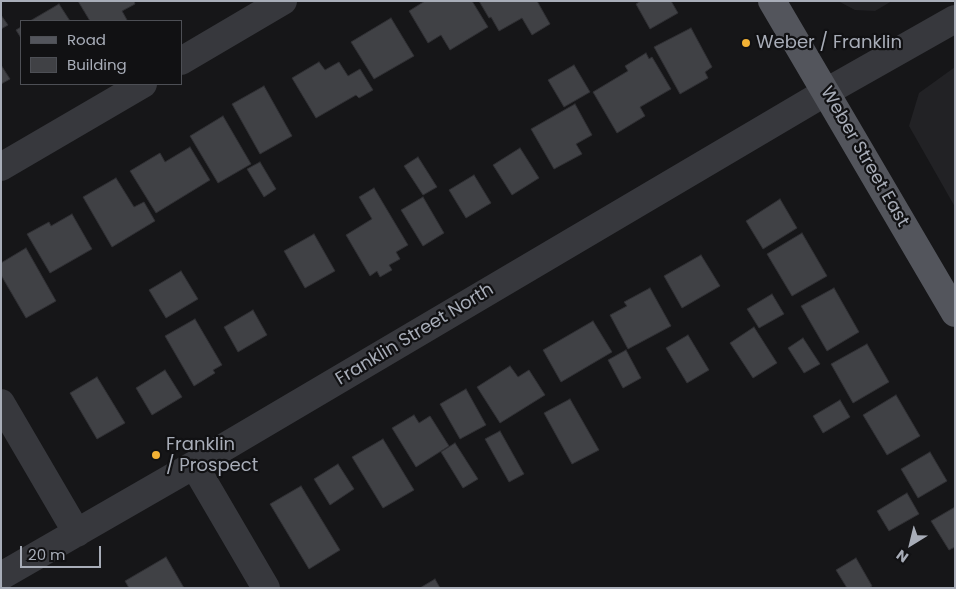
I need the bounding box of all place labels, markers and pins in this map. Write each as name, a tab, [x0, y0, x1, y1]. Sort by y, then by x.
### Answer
place label: Weber / Franklin	[756, 32, 902, 54]
marker: Weber / Franklin	[740, 37, 752, 49]
place label: Franklin / Prospect	[166, 434, 258, 476]
marker: Franklin / Prospect	[150, 449, 162, 461]

